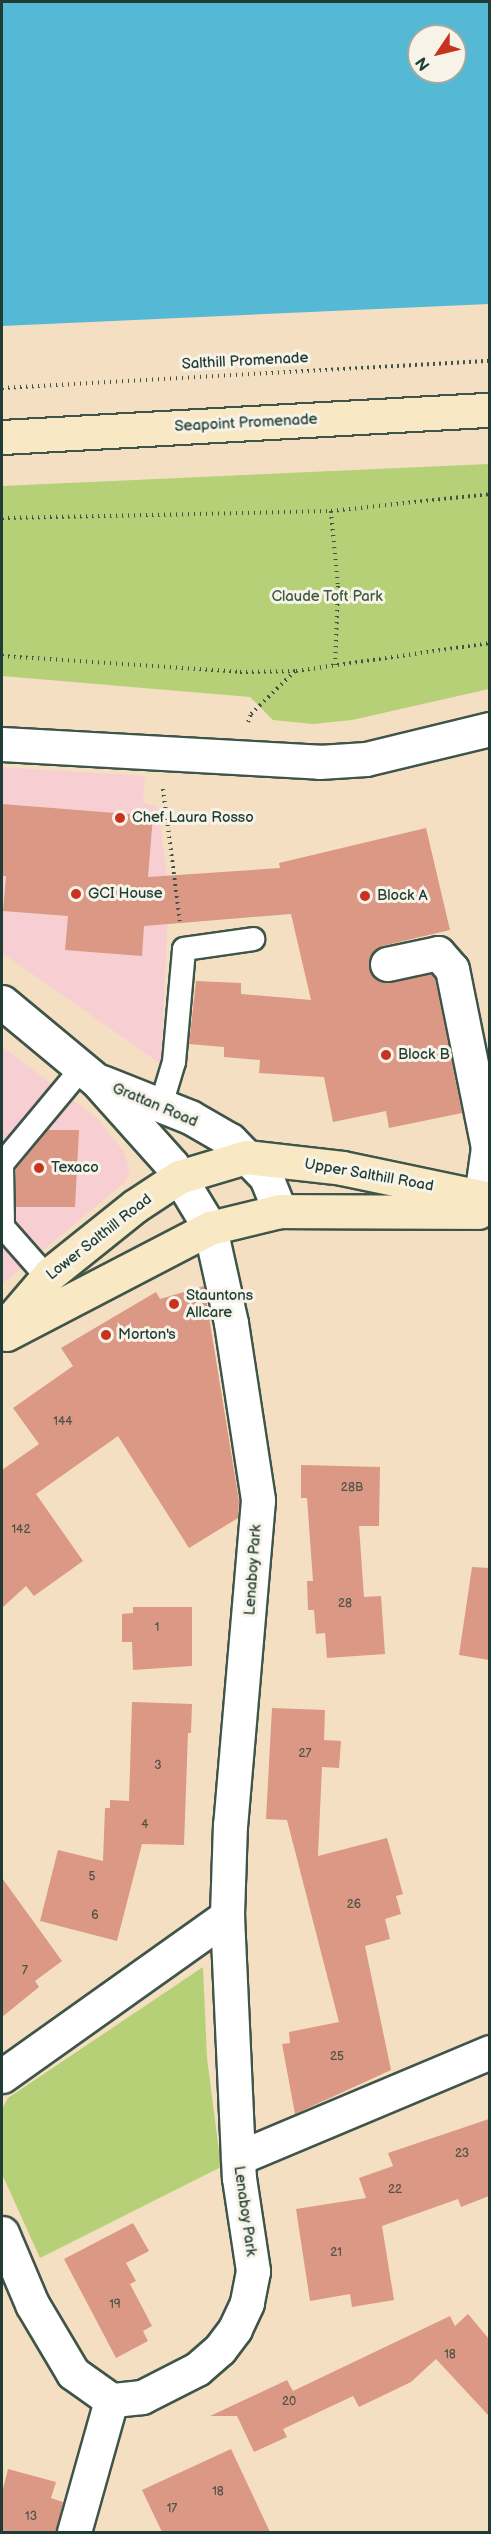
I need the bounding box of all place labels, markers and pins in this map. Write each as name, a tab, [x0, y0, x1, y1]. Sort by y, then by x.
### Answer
place label: Chef Laura Rosso	[132, 809, 254, 827]
marker: Chef Laura Rosso	[113, 811, 127, 825]
place label: GCI House	[88, 885, 163, 903]
marker: GCI House	[69, 887, 83, 901]
place label: Block A	[377, 887, 428, 905]
marker: Block A	[358, 889, 372, 903]
place label: Block B	[398, 1046, 450, 1064]
marker: Block B	[379, 1048, 393, 1062]
place label: Texaco	[51, 1159, 99, 1177]
marker: Texaco	[32, 1161, 46, 1175]
place label: Stauntons Allcare	[186, 1286, 253, 1321]
marker: Stauntons Allcare	[167, 1297, 181, 1311]
place label: Morton's	[118, 1326, 176, 1344]
marker: Morton's	[99, 1328, 113, 1342]

